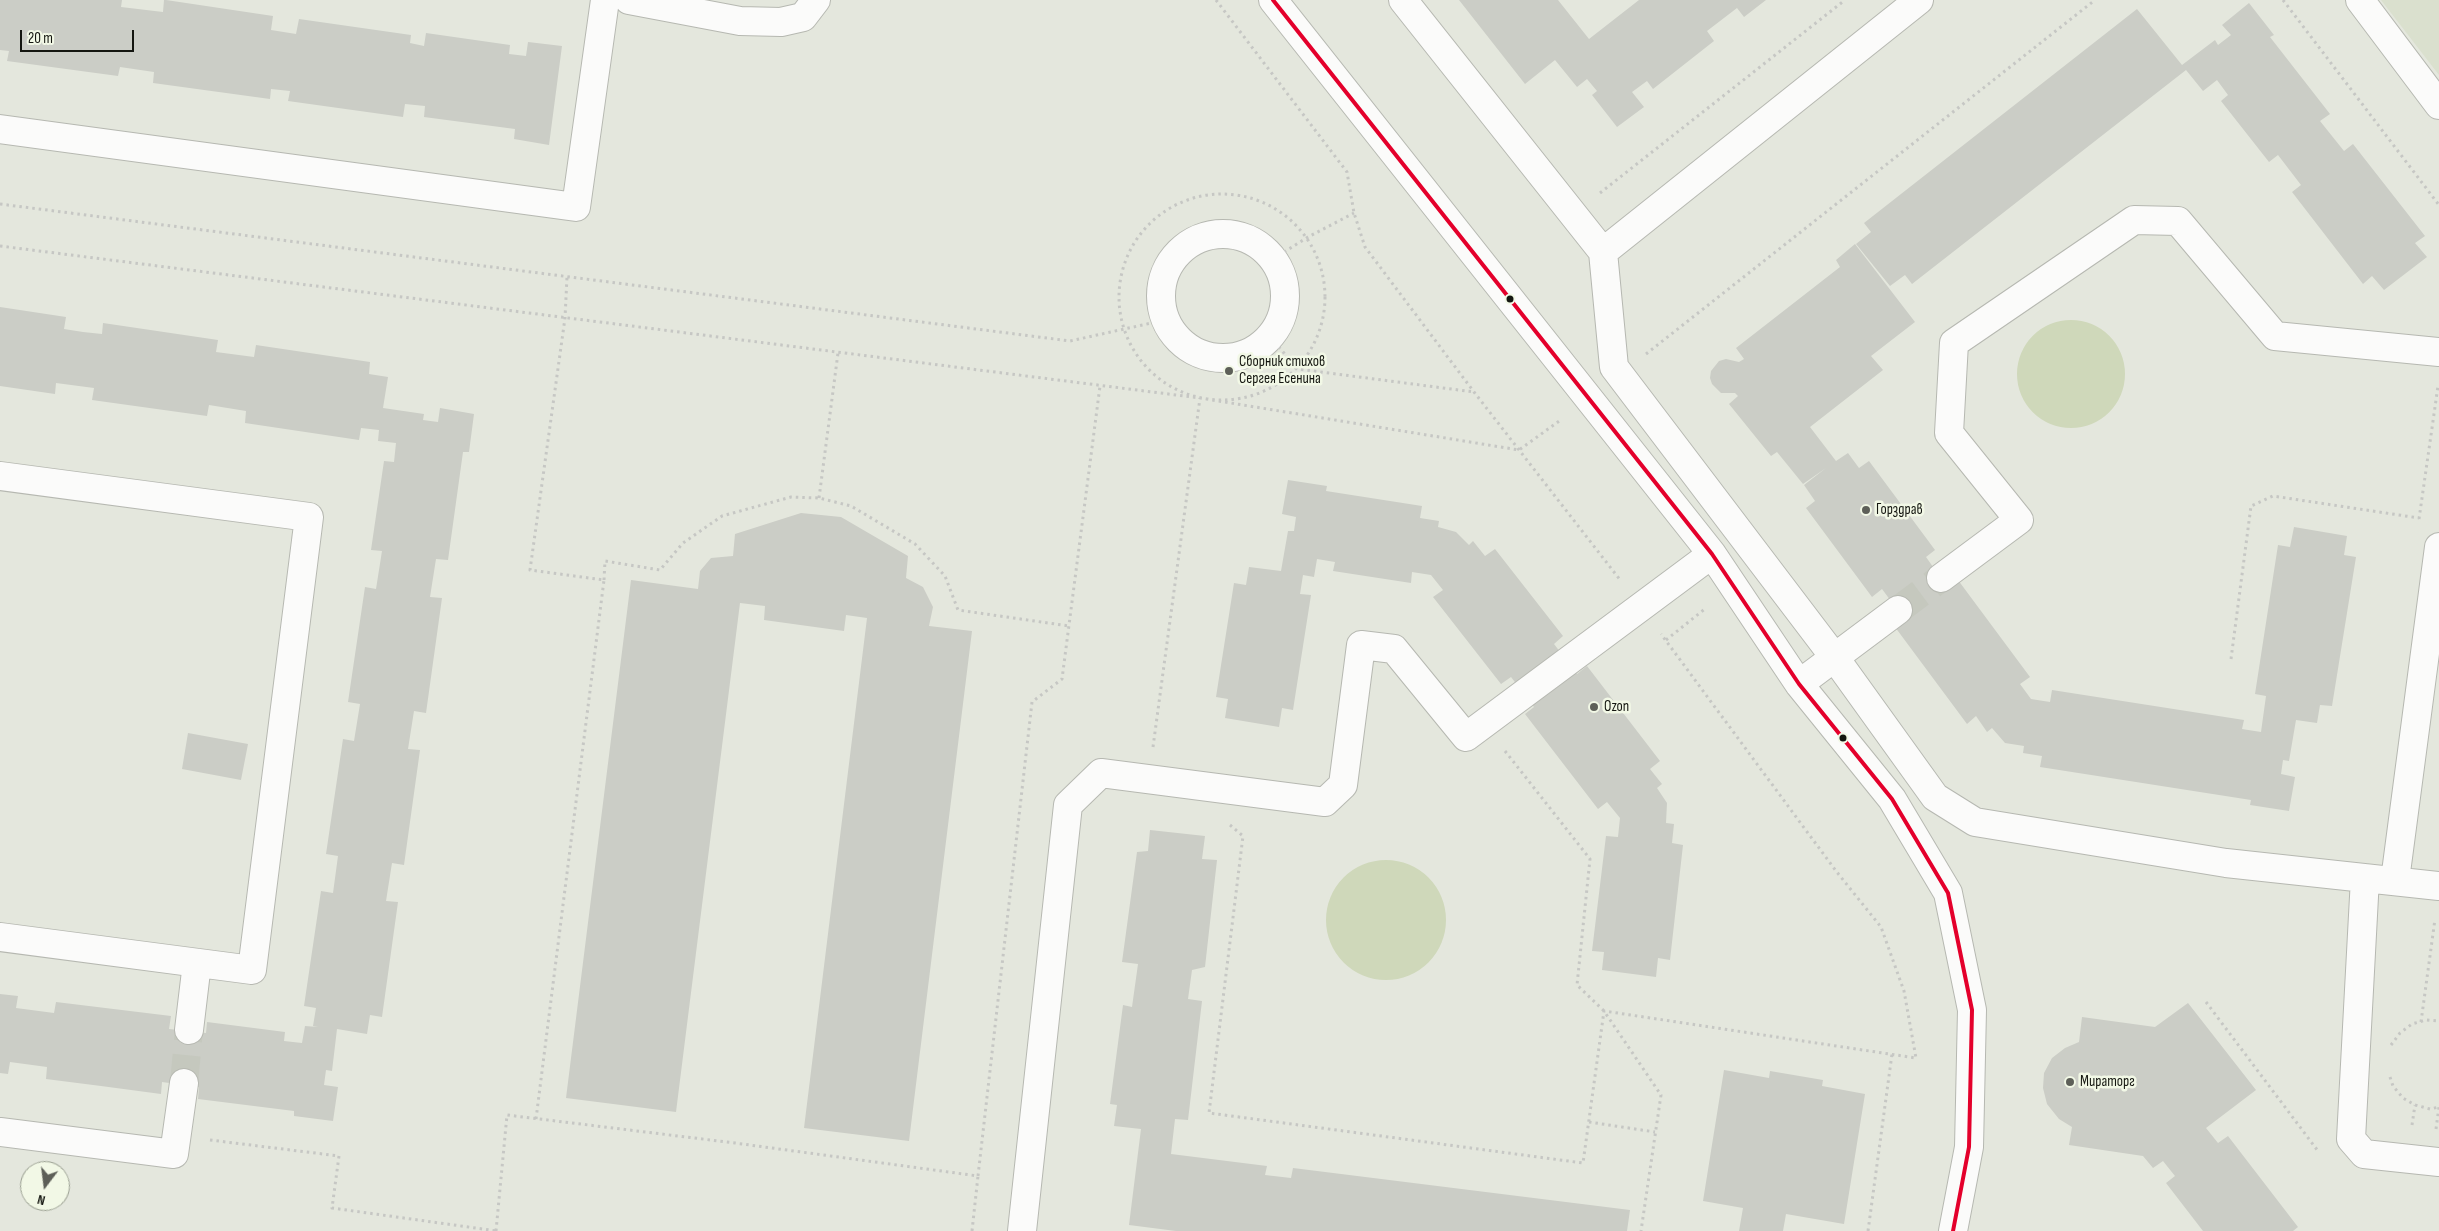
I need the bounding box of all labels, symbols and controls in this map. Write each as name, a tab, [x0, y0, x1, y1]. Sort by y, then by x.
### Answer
scale bar	[22, 20, 136, 52]
text: 20 m	[28, 29, 53, 48]
unlabelled marker	[1505, 294, 1515, 304]
place label: Сборник стихов Сергея Есенина	[1239, 353, 1325, 388]
marker: Сборник стихов Сергея Есенина	[1223, 365, 1235, 377]
place label: Горздрав	[1876, 501, 1923, 519]
marker: Горздрав	[1860, 504, 1872, 516]
place label: Ozon	[1604, 698, 1629, 716]
marker: Ozon	[1588, 701, 1600, 713]
unlabelled marker	[1838, 733, 1848, 743]
place label: Мираторг	[2080, 1073, 2135, 1091]
marker: Мираторг	[2064, 1076, 2076, 1088]
north arrow	[20, 1161, 70, 1211]
text: N	[35, 1191, 47, 1209]

